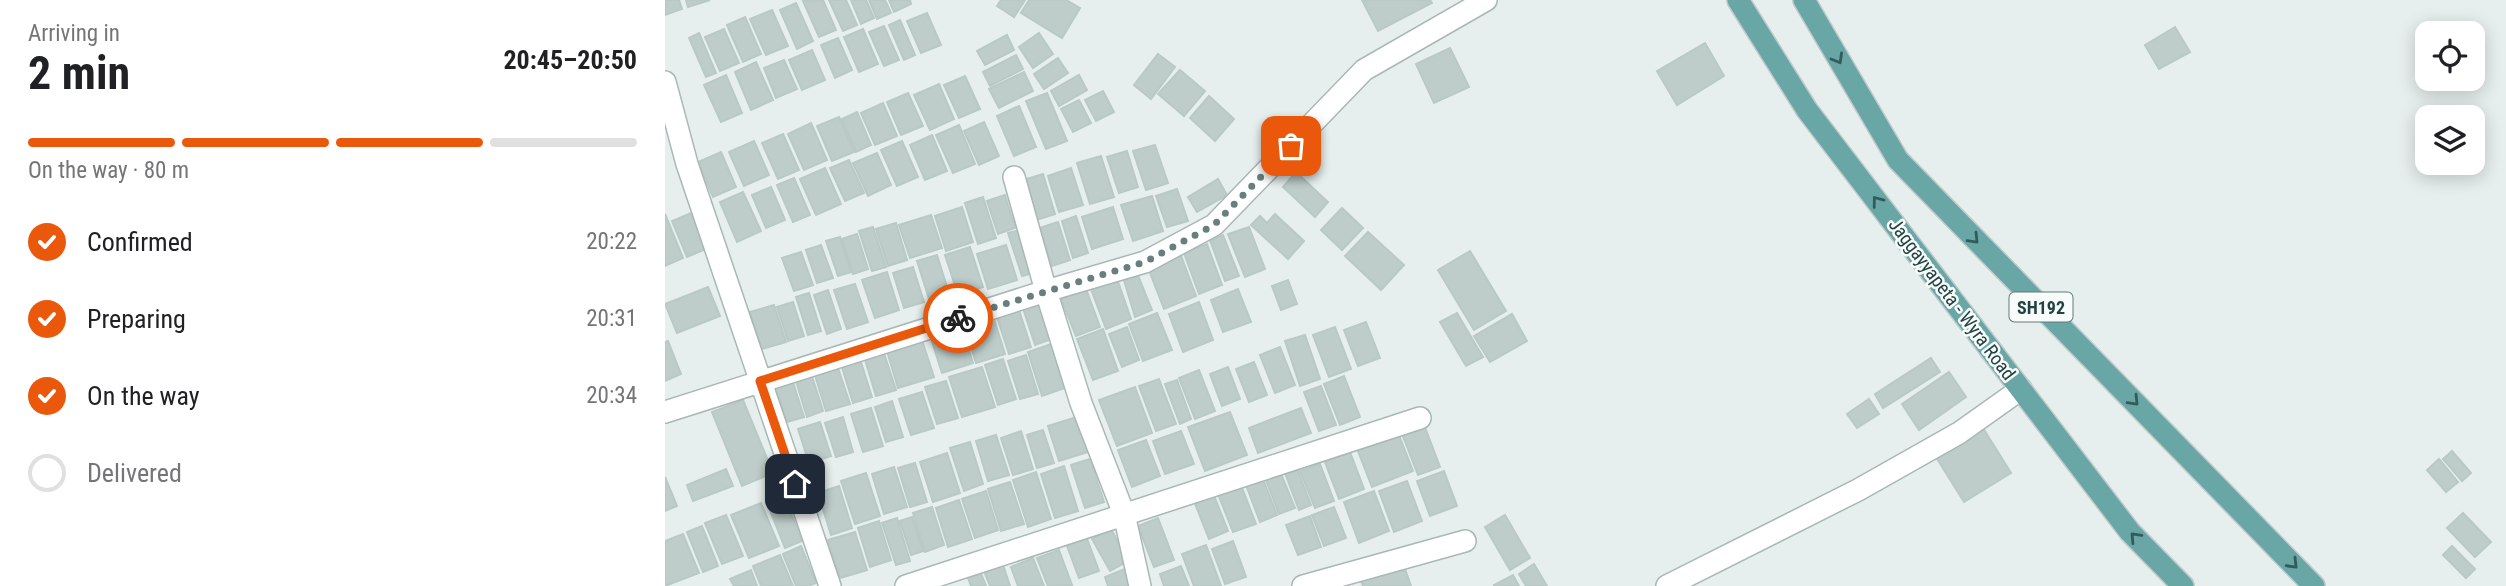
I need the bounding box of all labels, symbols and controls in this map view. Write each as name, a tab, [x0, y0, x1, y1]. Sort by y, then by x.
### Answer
text: Arriving in	[28, 20, 120, 47]
map controls	[2415, 21, 2485, 175]
button: locate	[2415, 21, 2485, 91]
text: 20:45–20:50	[503, 45, 637, 75]
text: 2 min	[28, 46, 130, 100]
one-way arrow	[1830, 52, 1843, 64]
button: layers	[2415, 105, 2485, 175]
pin	[1261, 116, 1321, 176]
icon: bag	[1272, 127, 1310, 165]
text: On the way · 80 m	[28, 157, 189, 184]
one-way arrow	[1873, 196, 1886, 209]
street label: Jaggayyapeta - Wyra Road	[1884, 214, 2020, 384]
icon: check	[28, 223, 66, 261]
text: Confirmed	[87, 227, 193, 257]
text: 20:22	[586, 228, 637, 255]
one-way arrow	[1966, 231, 1979, 244]
courier	[923, 283, 993, 353]
road number: SH192	[2009, 292, 2073, 321]
icon: bike	[939, 299, 977, 337]
icon: check	[28, 300, 66, 338]
text: Preparing	[87, 304, 186, 334]
text: 20:31	[586, 305, 637, 332]
icon: check	[28, 377, 66, 415]
text: On the way	[87, 381, 200, 411]
text: 20:34	[586, 382, 637, 409]
one-way arrow	[2125, 393, 2138, 406]
pin	[765, 454, 825, 514]
text: Delivered	[87, 458, 182, 488]
icon: home	[776, 465, 814, 503]
one-way arrow	[2131, 532, 2144, 545]
one-way arrow	[2284, 556, 2297, 569]

